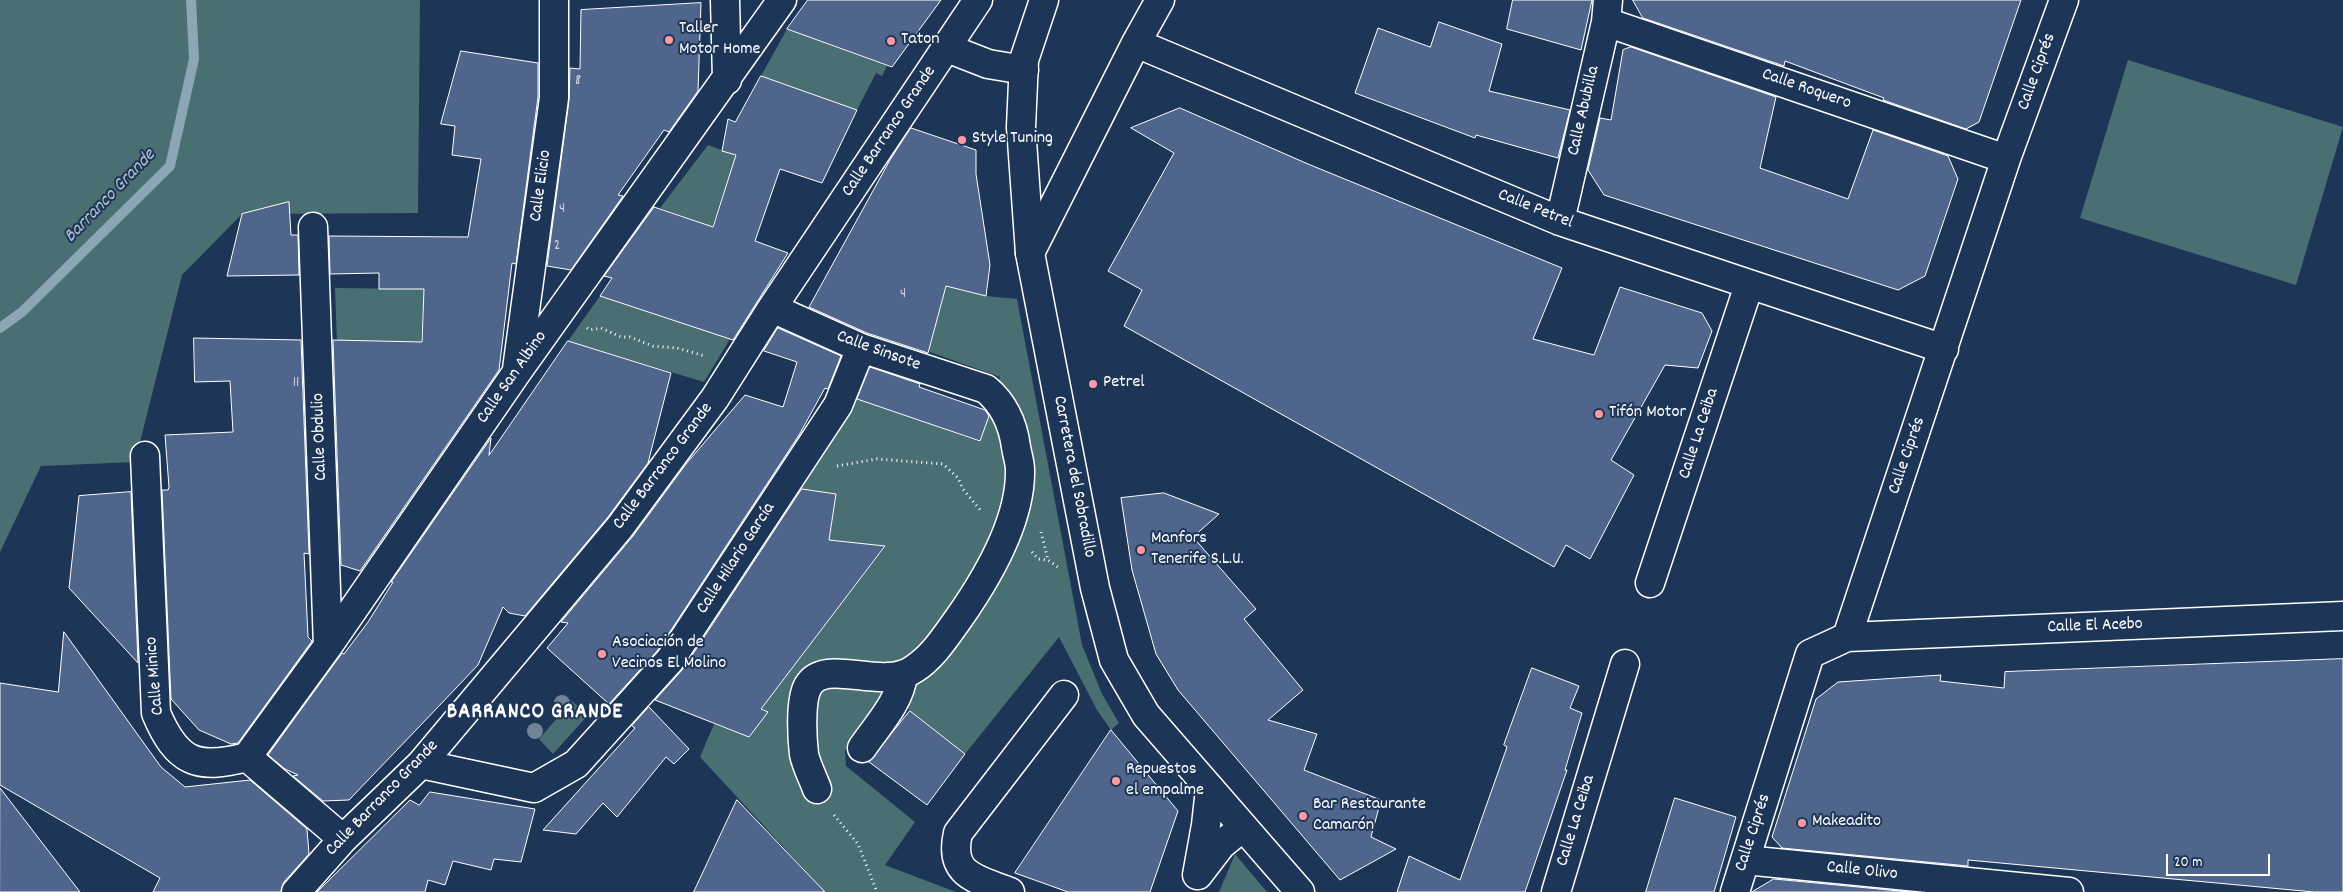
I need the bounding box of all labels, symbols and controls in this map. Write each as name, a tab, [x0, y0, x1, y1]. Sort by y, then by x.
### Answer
place label: Taller Motor Home	[679, 19, 761, 62]
place label: Taton	[901, 30, 940, 52]
street label: Calle Ciprés	[2014, 31, 2062, 113]
marker: Taller Motor Home	[663, 34, 675, 46]
marker: Taton	[885, 35, 897, 47]
street label: Calle Barranco Grande	[838, 62, 942, 202]
street label: Calle Abubilla	[1564, 64, 1606, 158]
street label: Calle Roquero	[1758, 65, 1854, 115]
house number: 8	[575, 73, 581, 91]
place label: Style Tuning	[972, 129, 1053, 151]
marker: Style Tuning	[956, 134, 968, 146]
water label: Barranco Grande	[61, 145, 161, 249]
street label: Calle Elicio	[526, 149, 558, 223]
street label: Calle Petrel	[1494, 185, 1576, 235]
house number: 4	[559, 201, 565, 219]
house number: 2	[554, 238, 560, 256]
house number: 4	[900, 286, 906, 304]
street label: Calle San Albino	[473, 327, 553, 429]
street label: Calle Sinsote	[833, 327, 923, 377]
place label: Petrel	[1103, 373, 1145, 395]
house number: 11	[293, 375, 299, 393]
marker: Petrel	[1087, 378, 1099, 390]
street label: Calle La Ceiba	[1675, 386, 1725, 482]
street label: Calle Obdulio	[309, 393, 333, 481]
street label: Carretera del Sobradillo	[1047, 394, 1099, 560]
street label: Calle Barranco Grande	[609, 399, 719, 535]
place label: Tifón Motor	[1609, 403, 1686, 425]
marker: Tifón Motor	[1593, 408, 1605, 420]
street label: Calle Ciprés	[1885, 414, 1931, 498]
street label: Calle Hilario García	[693, 499, 781, 619]
place label: Manfors Tenerife S.L.U.	[1151, 529, 1244, 572]
marker: Manfors Tenerife S.L.U.	[1135, 544, 1147, 556]
street label: Calle El Acebo	[2047, 615, 2143, 639]
place label: Asociación de Vecinos El Molino	[612, 633, 726, 676]
street label: Calle Minico	[142, 636, 170, 716]
marker: Asociación de Vecinos El Molino	[596, 648, 608, 660]
district label: BARRANCO GRANDE	[445, 701, 625, 727]
street label: Calle Barranco Grande	[322, 736, 444, 862]
place label: Repuestos el empalme	[1126, 760, 1204, 802]
street label: Calle La Ceiba	[1553, 773, 1601, 869]
marker: Repuestos el empalme	[1110, 775, 1122, 787]
street label: Calle Ciprés	[1731, 791, 1777, 875]
place label: Bar Restaurante Camarón	[1313, 795, 1426, 838]
marker: Bar Restaurante Camarón	[1297, 810, 1309, 822]
place label: Makeadito	[1812, 812, 1881, 834]
marker: Makeadito	[1796, 817, 1808, 829]
scale bar	[2168, 844, 2272, 876]
text: 20 m	[2174, 852, 2202, 874]
street label: Calle Olivo	[1825, 858, 1899, 886]

